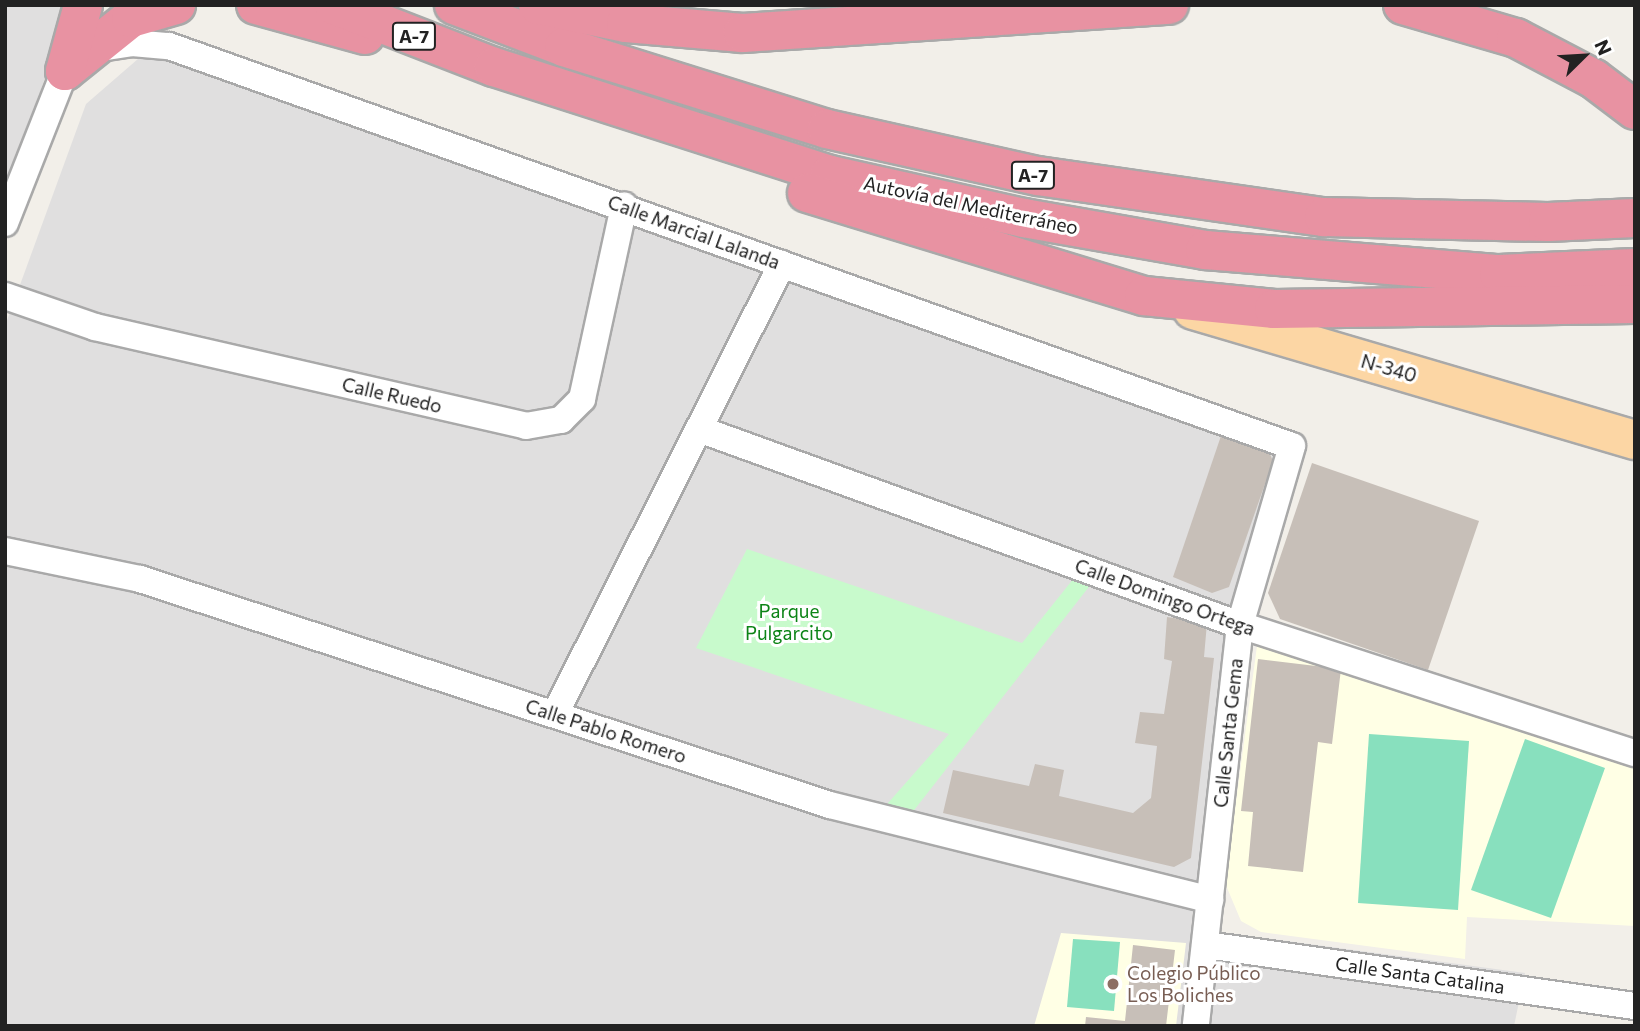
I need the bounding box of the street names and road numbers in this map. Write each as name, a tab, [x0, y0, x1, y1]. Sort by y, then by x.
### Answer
road number: A-7	[391, 22, 437, 51]
road number: A-7	[1010, 160, 1056, 190]
street label: Autovía del Mediterráneo	[862, 171, 1080, 239]
street label: Calle Marcial Lalanda	[605, 190, 783, 274]
street label: N-340	[1358, 349, 1420, 387]
street label: Calle Ruedo	[340, 372, 444, 418]
street label: Calle Domingo Ortega	[1072, 554, 1258, 640]
street label: Calle Santa Gema	[1209, 657, 1247, 809]
street label: Calle Pablo Romero	[523, 694, 689, 768]
street label: Calle Santa Catalina	[1334, 952, 1506, 998]

